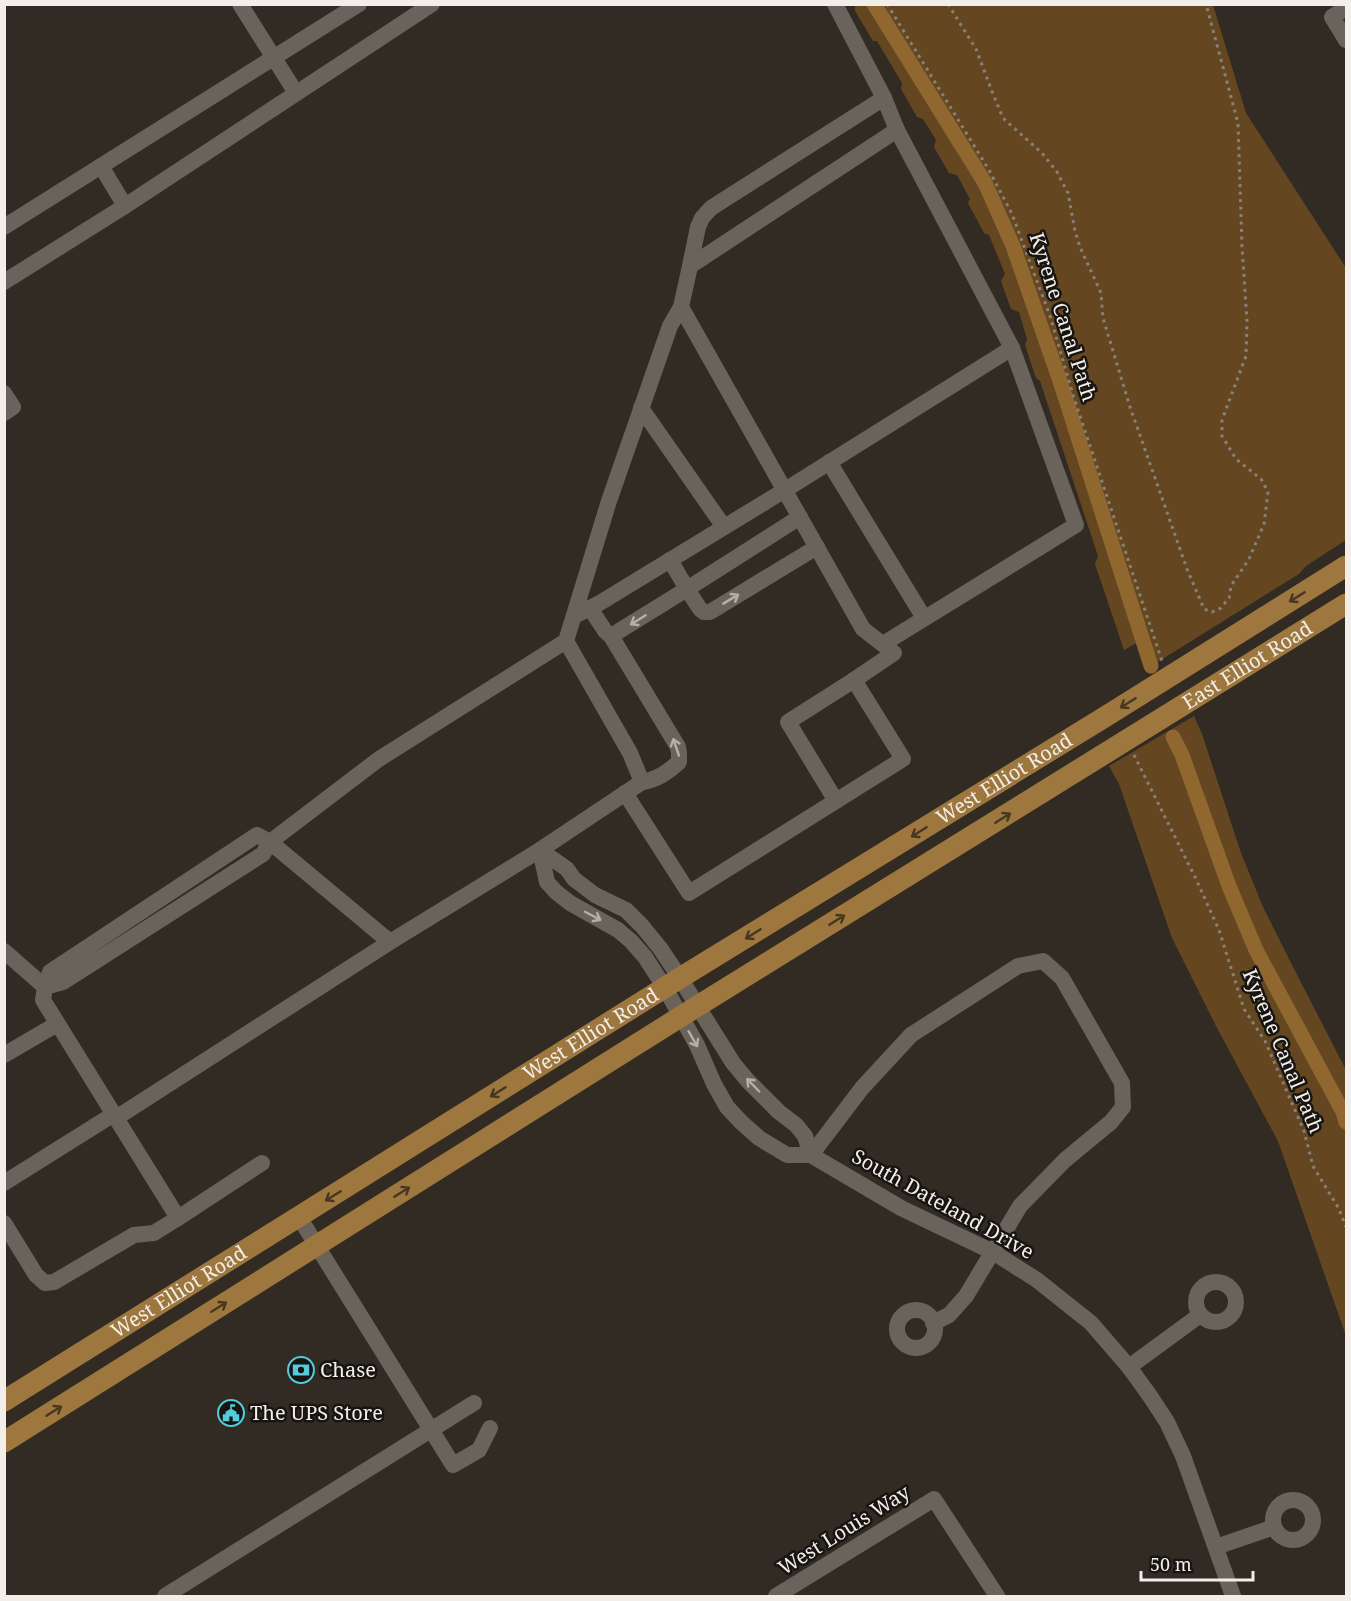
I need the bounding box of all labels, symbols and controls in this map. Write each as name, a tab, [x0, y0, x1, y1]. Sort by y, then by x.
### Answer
street label: Kyrene Canal Path	[1023, 229, 1104, 405]
one-way arrow	[1289, 592, 1306, 604]
one-way arrow	[722, 593, 739, 605]
street label: East Elliot Road	[1177, 614, 1317, 715]
one-way arrow	[630, 615, 647, 627]
one-way arrow	[1120, 696, 1137, 709]
street label: West Elliot Road	[931, 726, 1077, 830]
one-way arrow	[669, 739, 680, 757]
one-way arrow	[994, 811, 1011, 823]
one-way arrow	[911, 826, 928, 838]
one-way arrow	[584, 911, 602, 922]
one-way arrow	[828, 913, 845, 925]
one-way arrow	[745, 928, 762, 940]
street label: Kyrene Canal Path	[1237, 965, 1330, 1137]
street label: West Elliot Road	[517, 981, 663, 1086]
one-way arrow	[688, 1030, 700, 1047]
one-way arrow	[745, 1078, 760, 1093]
one-way arrow	[490, 1087, 507, 1099]
street label: South Dateland Drive	[847, 1142, 1039, 1265]
one-way arrow	[393, 1186, 410, 1198]
one-way arrow	[325, 1190, 342, 1202]
street label: West Elliot Road	[105, 1239, 251, 1344]
one-way arrow	[210, 1301, 227, 1313]
bank icon: Chase	[286, 1355, 316, 1385]
place label: Chase	[320, 1356, 376, 1383]
public building icon: The UPS Store	[216, 1398, 246, 1428]
place label: The UPS Store	[250, 1399, 383, 1426]
one-way arrow	[45, 1405, 62, 1417]
street label: West Louis Way	[773, 1478, 915, 1581]
scale bar	[1141, 1544, 1254, 1582]
text: 50 m	[1150, 1552, 1192, 1576]

